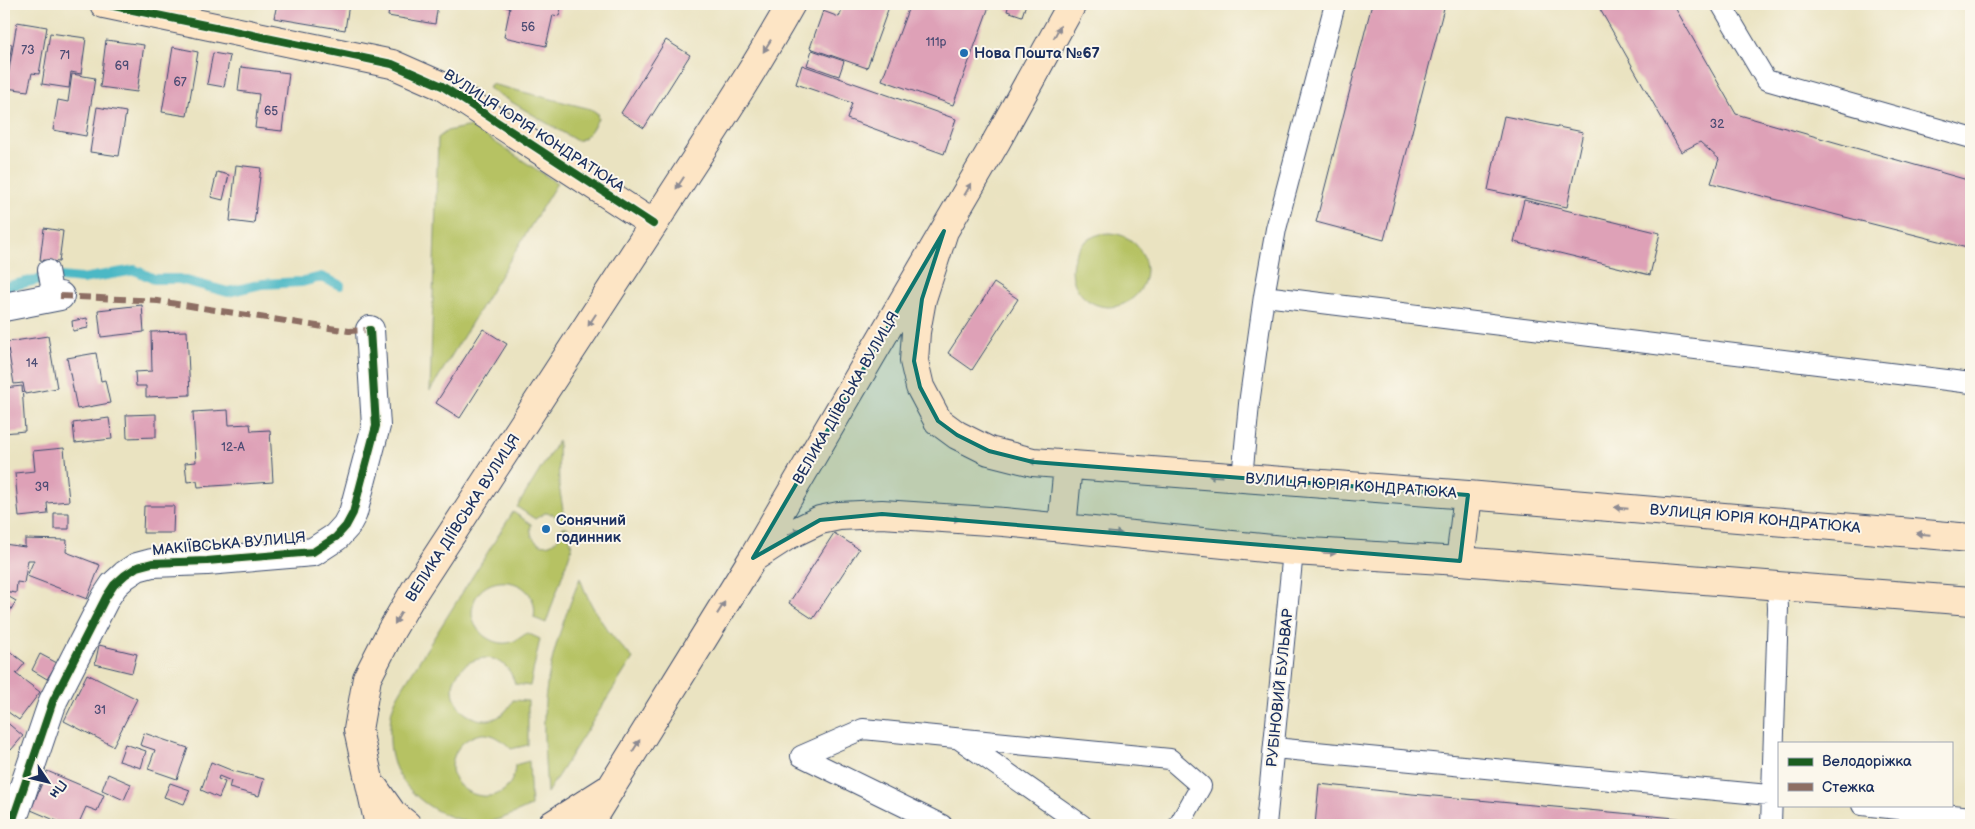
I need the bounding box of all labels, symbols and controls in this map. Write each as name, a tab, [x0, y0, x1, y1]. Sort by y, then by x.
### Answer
house number: 56	[521, 20, 535, 35]
one-way arrow	[1053, 25, 1061, 40]
house number: 111р	[926, 35, 947, 50]
one-way arrow	[762, 40, 771, 53]
house number: 73	[21, 43, 35, 58]
place label: Нова Пошта №67	[974, 44, 1100, 63]
marker: Нова Пошта №67	[958, 47, 970, 59]
house number: 71	[60, 48, 70, 63]
house number: 69	[115, 59, 129, 74]
street label: ВУЛИЦЯ ЮРІЯ КОНДРАТЮКА	[440, 65, 629, 197]
house number: 67	[173, 75, 187, 90]
house number: 65	[264, 104, 278, 119]
house number: 32	[1710, 117, 1724, 132]
one-way arrow	[675, 177, 684, 190]
one-way arrow	[964, 182, 973, 195]
street label: ВЕЛИКА ДІЇВСЬКА ВУЛИЦЯ	[789, 308, 903, 488]
one-way arrow	[587, 314, 597, 327]
house number: 14	[26, 356, 39, 371]
street label: ВЕЛИКА ДІЇВСЬКА ВУЛИЦЯ	[402, 430, 524, 606]
house number: 12-А	[221, 440, 245, 455]
one-way arrow	[1027, 458, 1043, 466]
street label: ВУЛИЦЯ ЮРІЯ КОНДРАТЮКА	[1245, 469, 1458, 503]
one-way arrow	[1207, 472, 1223, 480]
house number: 39	[35, 480, 49, 495]
street label: ВУЛИЦЯ ЮРІЯ КОНДРАТЮКА	[1649, 500, 1862, 538]
one-way arrow	[1613, 504, 1629, 512]
place label: Сонячний годинник	[556, 511, 626, 547]
one-way arrow	[946, 515, 962, 523]
marker: Сонячний годинник	[540, 523, 552, 535]
street label: МАКІЇВСЬКА ВУЛИЦЯ	[151, 528, 307, 560]
one-way arrow	[787, 528, 801, 536]
one-way arrow	[1107, 529, 1123, 537]
one-way arrow	[1914, 530, 1930, 538]
one-way arrow	[1321, 549, 1337, 557]
one-way arrow	[717, 602, 726, 615]
street label: РУБІНОВИЙ БУЛЬВАР	[1262, 607, 1298, 768]
one-way arrow	[394, 611, 403, 624]
house number: 31	[94, 703, 106, 718]
one-way arrow	[631, 740, 640, 753]
legend	[1778, 742, 1952, 806]
text: Велодоріжка	[1822, 752, 1912, 771]
north arrow	[22, 756, 72, 806]
text: Пн	[46, 777, 71, 802]
text: Стежка	[1822, 778, 1875, 797]

